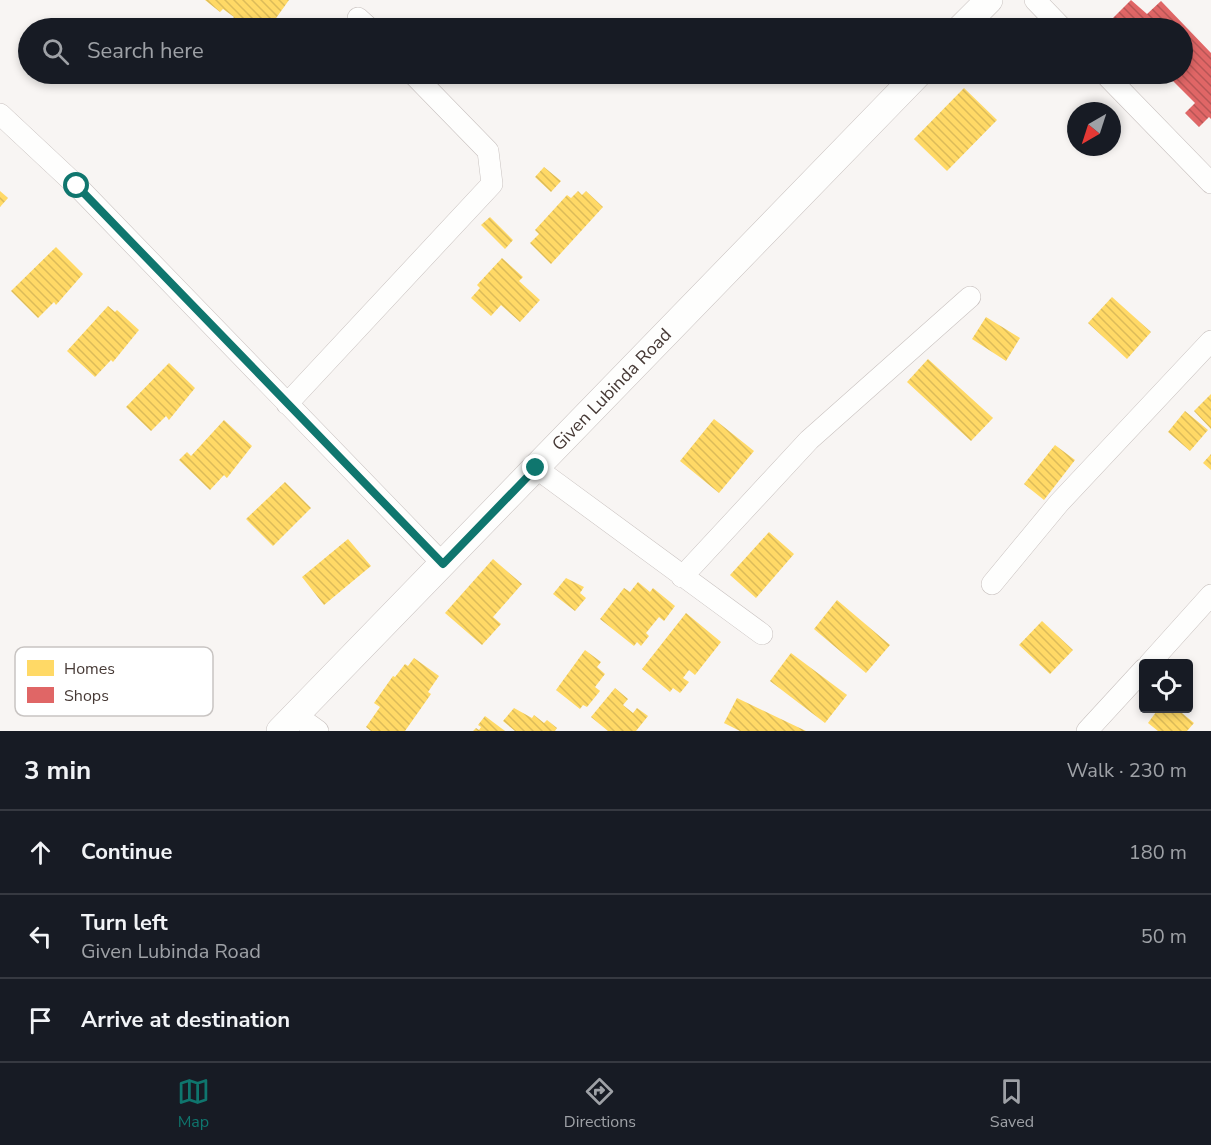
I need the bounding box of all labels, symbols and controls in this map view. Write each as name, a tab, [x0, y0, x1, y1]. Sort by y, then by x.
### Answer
search box	[18, 18, 1193, 84]
icon: search	[39, 35, 72, 68]
text: Search here	[87, 36, 204, 66]
north arrow	[1067, 102, 1121, 156]
route start	[63, 172, 89, 198]
street label: Given Lubinda Road	[547, 323, 677, 456]
route end	[522, 454, 548, 480]
legend	[15, 647, 213, 716]
text: Homes	[64, 658, 115, 680]
map controls	[1139, 659, 1193, 713]
button: locate	[1139, 659, 1193, 713]
text: Shops	[64, 685, 109, 707]
text: 3 min	[24, 753, 91, 788]
text: Walk · 230 m	[1067, 757, 1187, 784]
icon: ahead	[24, 836, 57, 869]
text: Continue	[81, 837, 172, 867]
text: 180 m	[1129, 839, 1187, 866]
text: Turn left	[81, 908, 168, 938]
icon: left	[24, 920, 57, 953]
text: 50 m	[1141, 923, 1187, 950]
text: Given Lubinda Road	[81, 938, 261, 965]
icon: arrive	[24, 1004, 57, 1037]
text: Arrive at destination	[81, 1005, 290, 1035]
tab: Map	[177, 1075, 210, 1133]
tab: Directions	[564, 1075, 636, 1133]
tab: Saved	[990, 1075, 1034, 1133]

